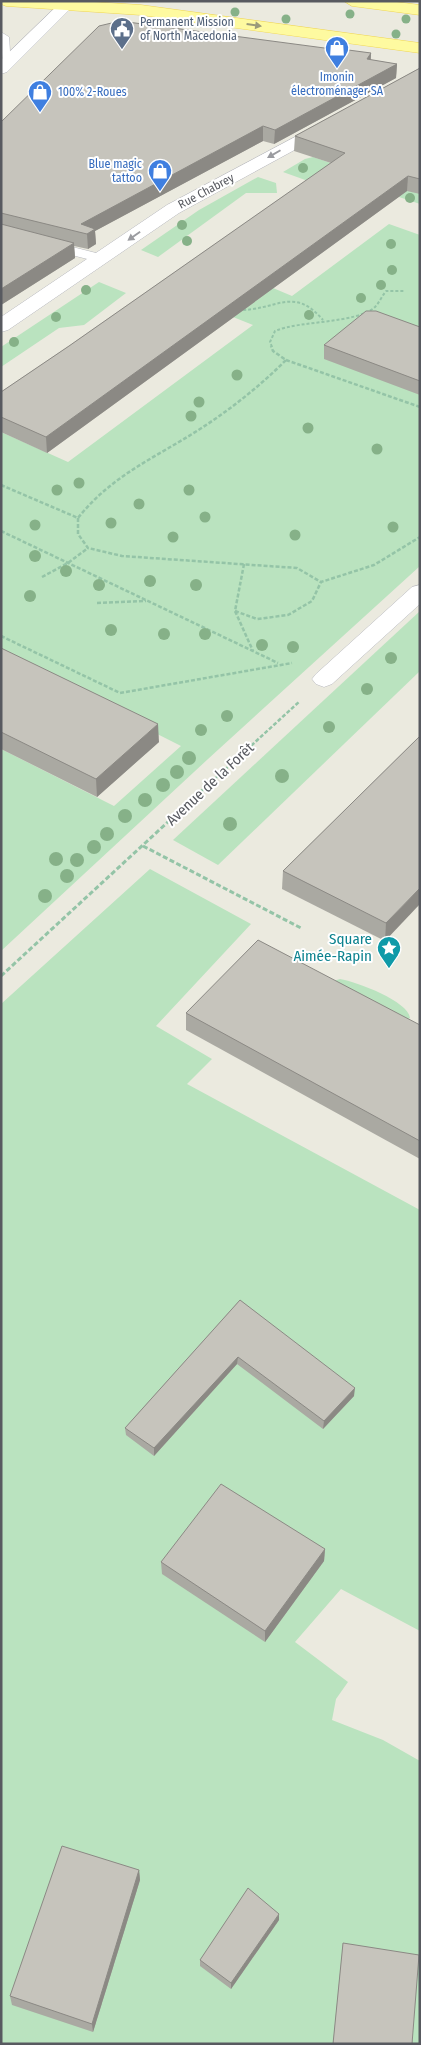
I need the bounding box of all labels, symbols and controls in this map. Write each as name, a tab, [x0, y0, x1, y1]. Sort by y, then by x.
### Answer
place label: Permanent Mission of North Macedonia	[140, 15, 237, 43]
public building icon: Permanent Mission of North Macedonia	[109, 16, 135, 50]
one-way arrow	[246, 21, 262, 29]
shop icon: Imonin électroménager SA	[324, 35, 350, 69]
place label: Imonin électroménager SA	[291, 70, 384, 98]
shop icon: 100% 2-Roues	[27, 79, 53, 113]
place label: 100% 2-Roues	[58, 85, 127, 99]
one-way arrow	[267, 150, 282, 158]
place label: Blue magic tattoo	[88, 157, 142, 185]
shop icon: Blue magic tattoo	[147, 158, 173, 192]
street label: Rue Chabrey	[176, 170, 237, 212]
one-way arrow	[127, 231, 141, 241]
street label: Avenue de la Forêt	[162, 739, 258, 829]
place label: Square Aimée-Rapin	[293, 930, 372, 965]
place icon: Square Aimée-Rapin	[376, 935, 402, 969]

